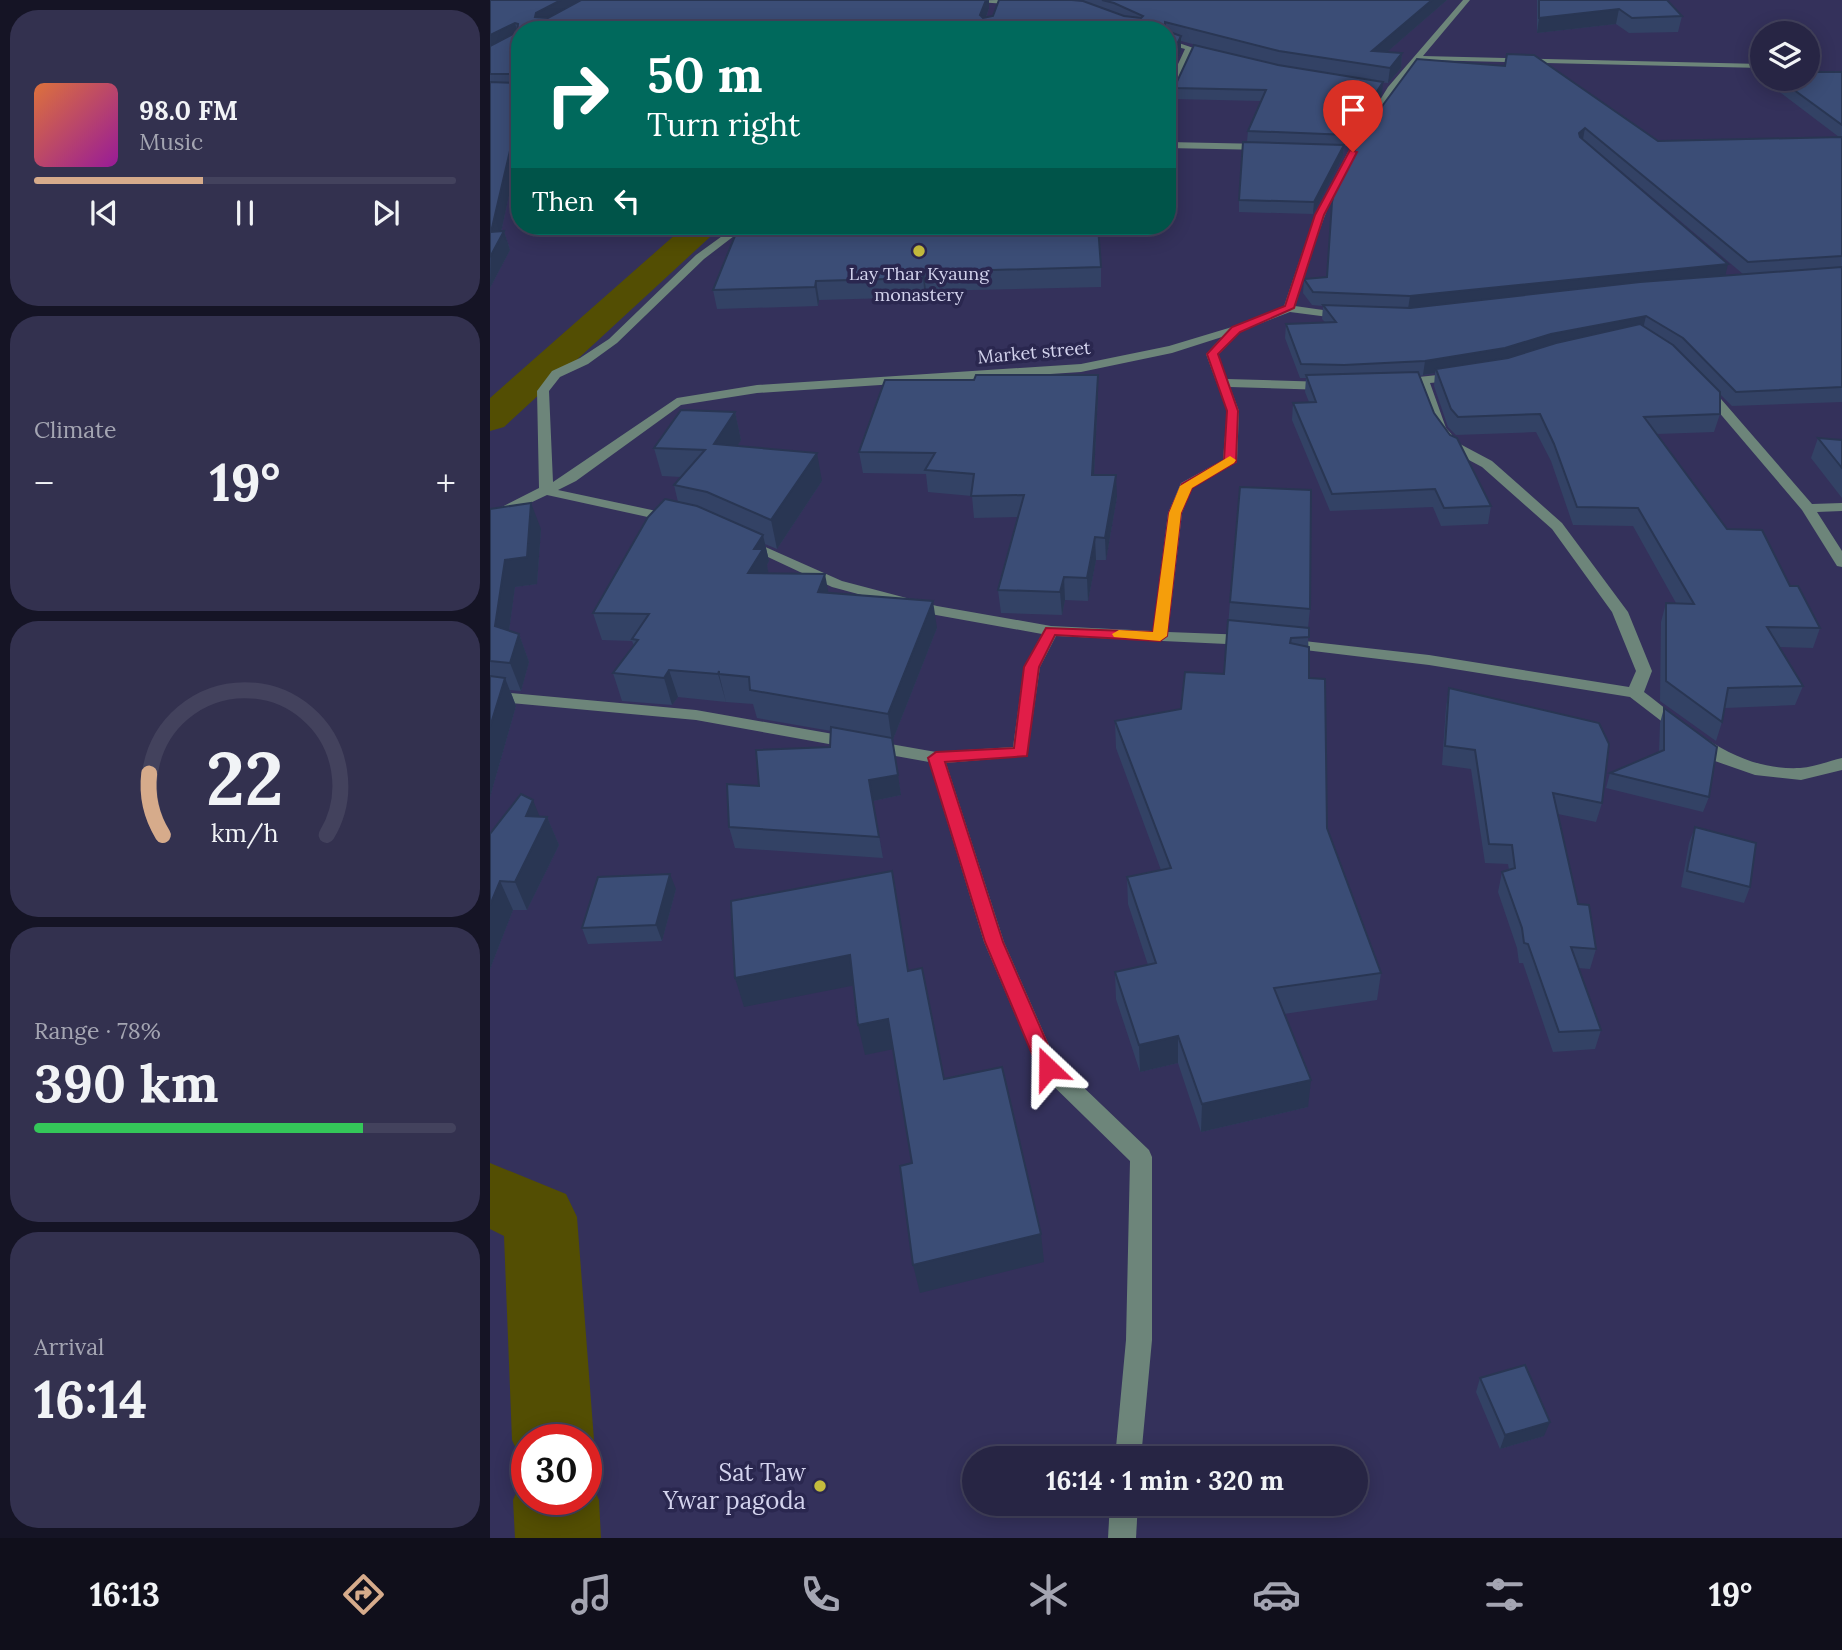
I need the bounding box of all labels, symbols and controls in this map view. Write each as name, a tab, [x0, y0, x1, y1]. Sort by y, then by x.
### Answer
map controls	[1750, 21, 1820, 91]
button: layers	[1750, 21, 1820, 91]
text: 50 m	[647, 43, 763, 105]
icon: right	[532, 49, 623, 140]
pin	[1323, 80, 1383, 152]
icon: arrive	[1334, 91, 1372, 129]
text: 98.0 FM	[139, 94, 238, 127]
text: Turn right	[647, 104, 800, 145]
text: Music	[139, 127, 203, 156]
icon: left	[608, 182, 646, 220]
text: Then	[532, 185, 594, 218]
icon: previous	[85, 194, 123, 232]
icon: pause	[226, 194, 264, 232]
icon: next	[367, 194, 405, 232]
marker: Lay Thar Kyaung monastery	[911, 243, 927, 259]
place label: Lay Thar Kyaung monastery	[849, 262, 990, 306]
street label: Market street	[976, 336, 1092, 368]
text: Climate	[34, 415, 116, 444]
text: 19°	[210, 449, 280, 515]
text: −	[34, 459, 54, 507]
text: +	[436, 459, 456, 507]
text: 22	[206, 732, 284, 825]
text: km/h	[211, 817, 279, 849]
text: Range · 78%	[34, 1016, 161, 1045]
position arrow	[1011, 1031, 1085, 1105]
text: 390 km	[34, 1050, 219, 1116]
text: Arrival	[34, 1332, 104, 1361]
text: 16:14	[34, 1366, 148, 1432]
speed limit sign: 30	[511, 1424, 602, 1515]
place label: Sat Taw Ywar pagoda	[662, 1457, 807, 1516]
text: 16:14 · 1 min · 320 m	[1046, 1464, 1284, 1497]
marker: Sat Taw Ywar pagoda	[812, 1478, 828, 1494]
icon: directions	[339, 1570, 388, 1619]
icon: music	[567, 1570, 616, 1619]
icon: phone	[796, 1570, 845, 1619]
icon: climate	[1024, 1570, 1073, 1619]
icon: car	[1252, 1570, 1301, 1619]
icon: filters	[1480, 1570, 1529, 1619]
text: 16:13	[90, 1574, 160, 1615]
text: 19°	[1709, 1574, 1752, 1615]

